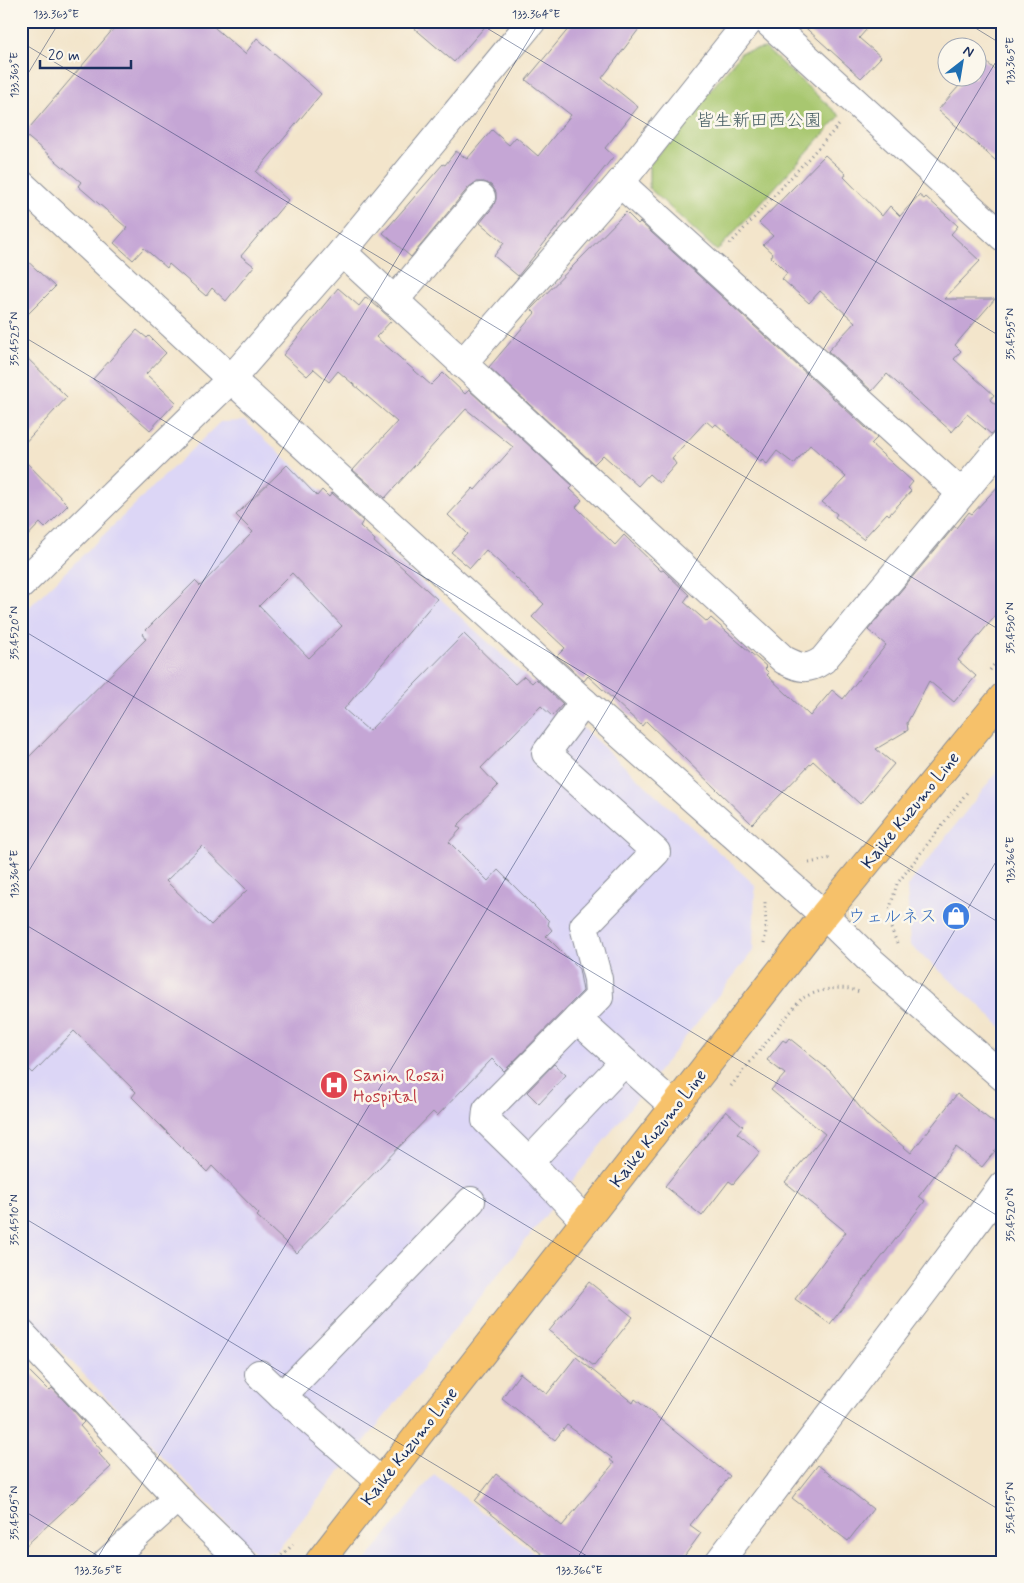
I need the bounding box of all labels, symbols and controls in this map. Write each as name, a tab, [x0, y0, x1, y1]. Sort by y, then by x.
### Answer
text: 133.363°E	[33, 7, 79, 23]
text: 133.364°E	[512, 7, 560, 23]
text: 133.365°E	[1003, 37, 1019, 85]
scale bar	[40, 38, 131, 70]
north arrow	[936, 38, 986, 88]
text: N	[960, 42, 977, 62]
text: 20 m	[48, 46, 80, 66]
text: 133.363°E	[7, 52, 23, 98]
park label: 皆生新田西公園	[696, 109, 822, 133]
text: 35.4535°N	[1003, 308, 1019, 360]
text: 35.4525°N	[7, 312, 23, 366]
text: 35.4530°N	[1003, 602, 1019, 654]
text: 35.4520°N	[7, 606, 23, 660]
street label: Kaike Kuzumo Line	[856, 747, 966, 874]
text: 133.366°E	[1003, 837, 1019, 883]
text: 133.364°E	[7, 850, 23, 898]
shop icon: ウェルネス	[941, 901, 971, 931]
place label: ウェルネス	[847, 905, 937, 929]
place label: Sanin Rosai Hospital	[353, 1064, 444, 1109]
street label: Kaike Kuzumo Line	[605, 1064, 713, 1193]
hospital icon: Sanin Rosai Hospital	[319, 1070, 349, 1100]
text: 35.4520°N	[1003, 1188, 1019, 1242]
text: 35.4510°N	[7, 1194, 23, 1246]
street label: Kaike Kuzumo Line	[356, 1382, 464, 1511]
text: 35.4515°N	[1003, 1482, 1019, 1534]
text: 35.4505°N	[7, 1486, 23, 1540]
text: 133.365°E	[74, 1563, 122, 1579]
text: 133.366°E	[556, 1563, 602, 1579]

